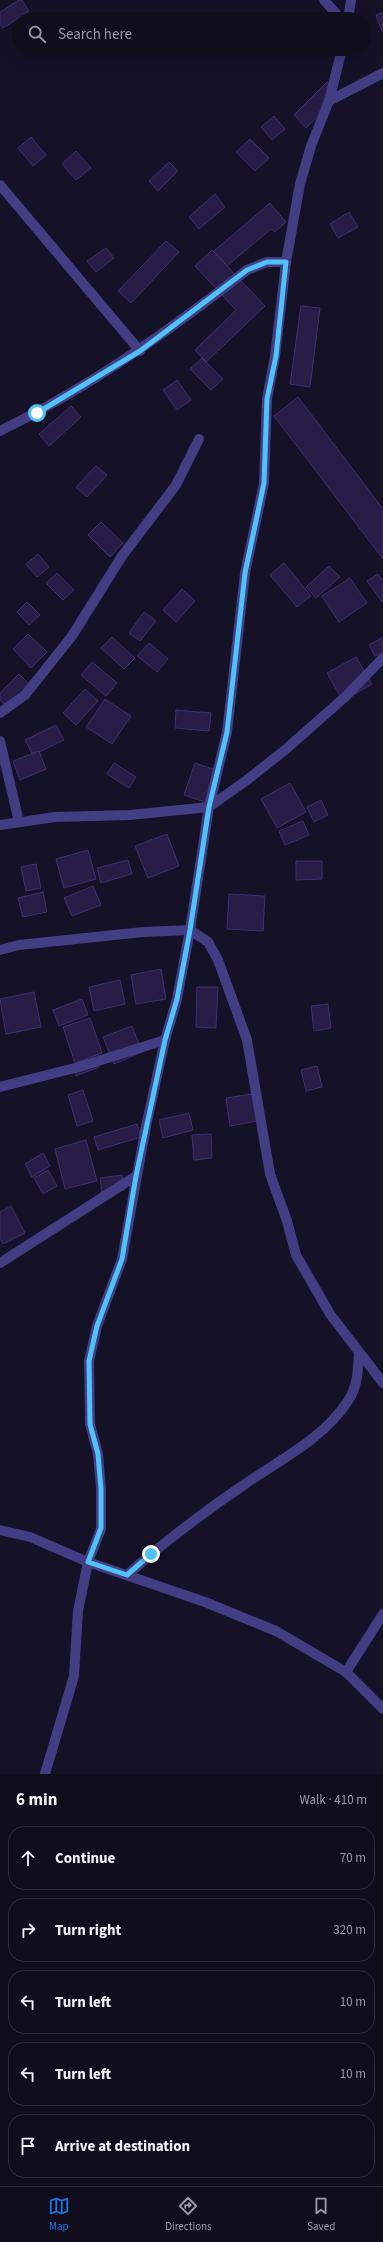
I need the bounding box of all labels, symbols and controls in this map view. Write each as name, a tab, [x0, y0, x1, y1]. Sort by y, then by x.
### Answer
search box	[12, 12, 371, 56]
icon: search	[26, 23, 48, 45]
text: Search here	[58, 24, 132, 45]
route start	[28, 404, 46, 422]
route end	[142, 1545, 160, 1563]
text: 6 min	[16, 1788, 57, 1812]
text: Walk · 410 m	[299, 1791, 367, 1809]
icon: ahead	[17, 1847, 39, 1869]
text: Continue	[55, 1848, 115, 1869]
text: 70 m	[340, 1849, 366, 1867]
icon: right	[17, 1919, 39, 1941]
text: Turn right	[55, 1920, 121, 1941]
text: 320 m	[333, 1921, 366, 1939]
icon: left	[17, 1991, 39, 2013]
text: Turn left	[55, 1992, 111, 2013]
text: 10 m	[340, 1993, 366, 2011]
icon: left	[17, 2063, 39, 2085]
text: Turn left	[55, 2064, 111, 2085]
text: 10 m	[340, 2065, 366, 2083]
icon: arrive	[17, 2135, 39, 2157]
text: Arrive at destination	[55, 2136, 190, 2157]
tab: Map	[48, 2195, 70, 2234]
tab: Directions	[165, 2195, 212, 2234]
tab: Saved	[307, 2195, 335, 2234]

